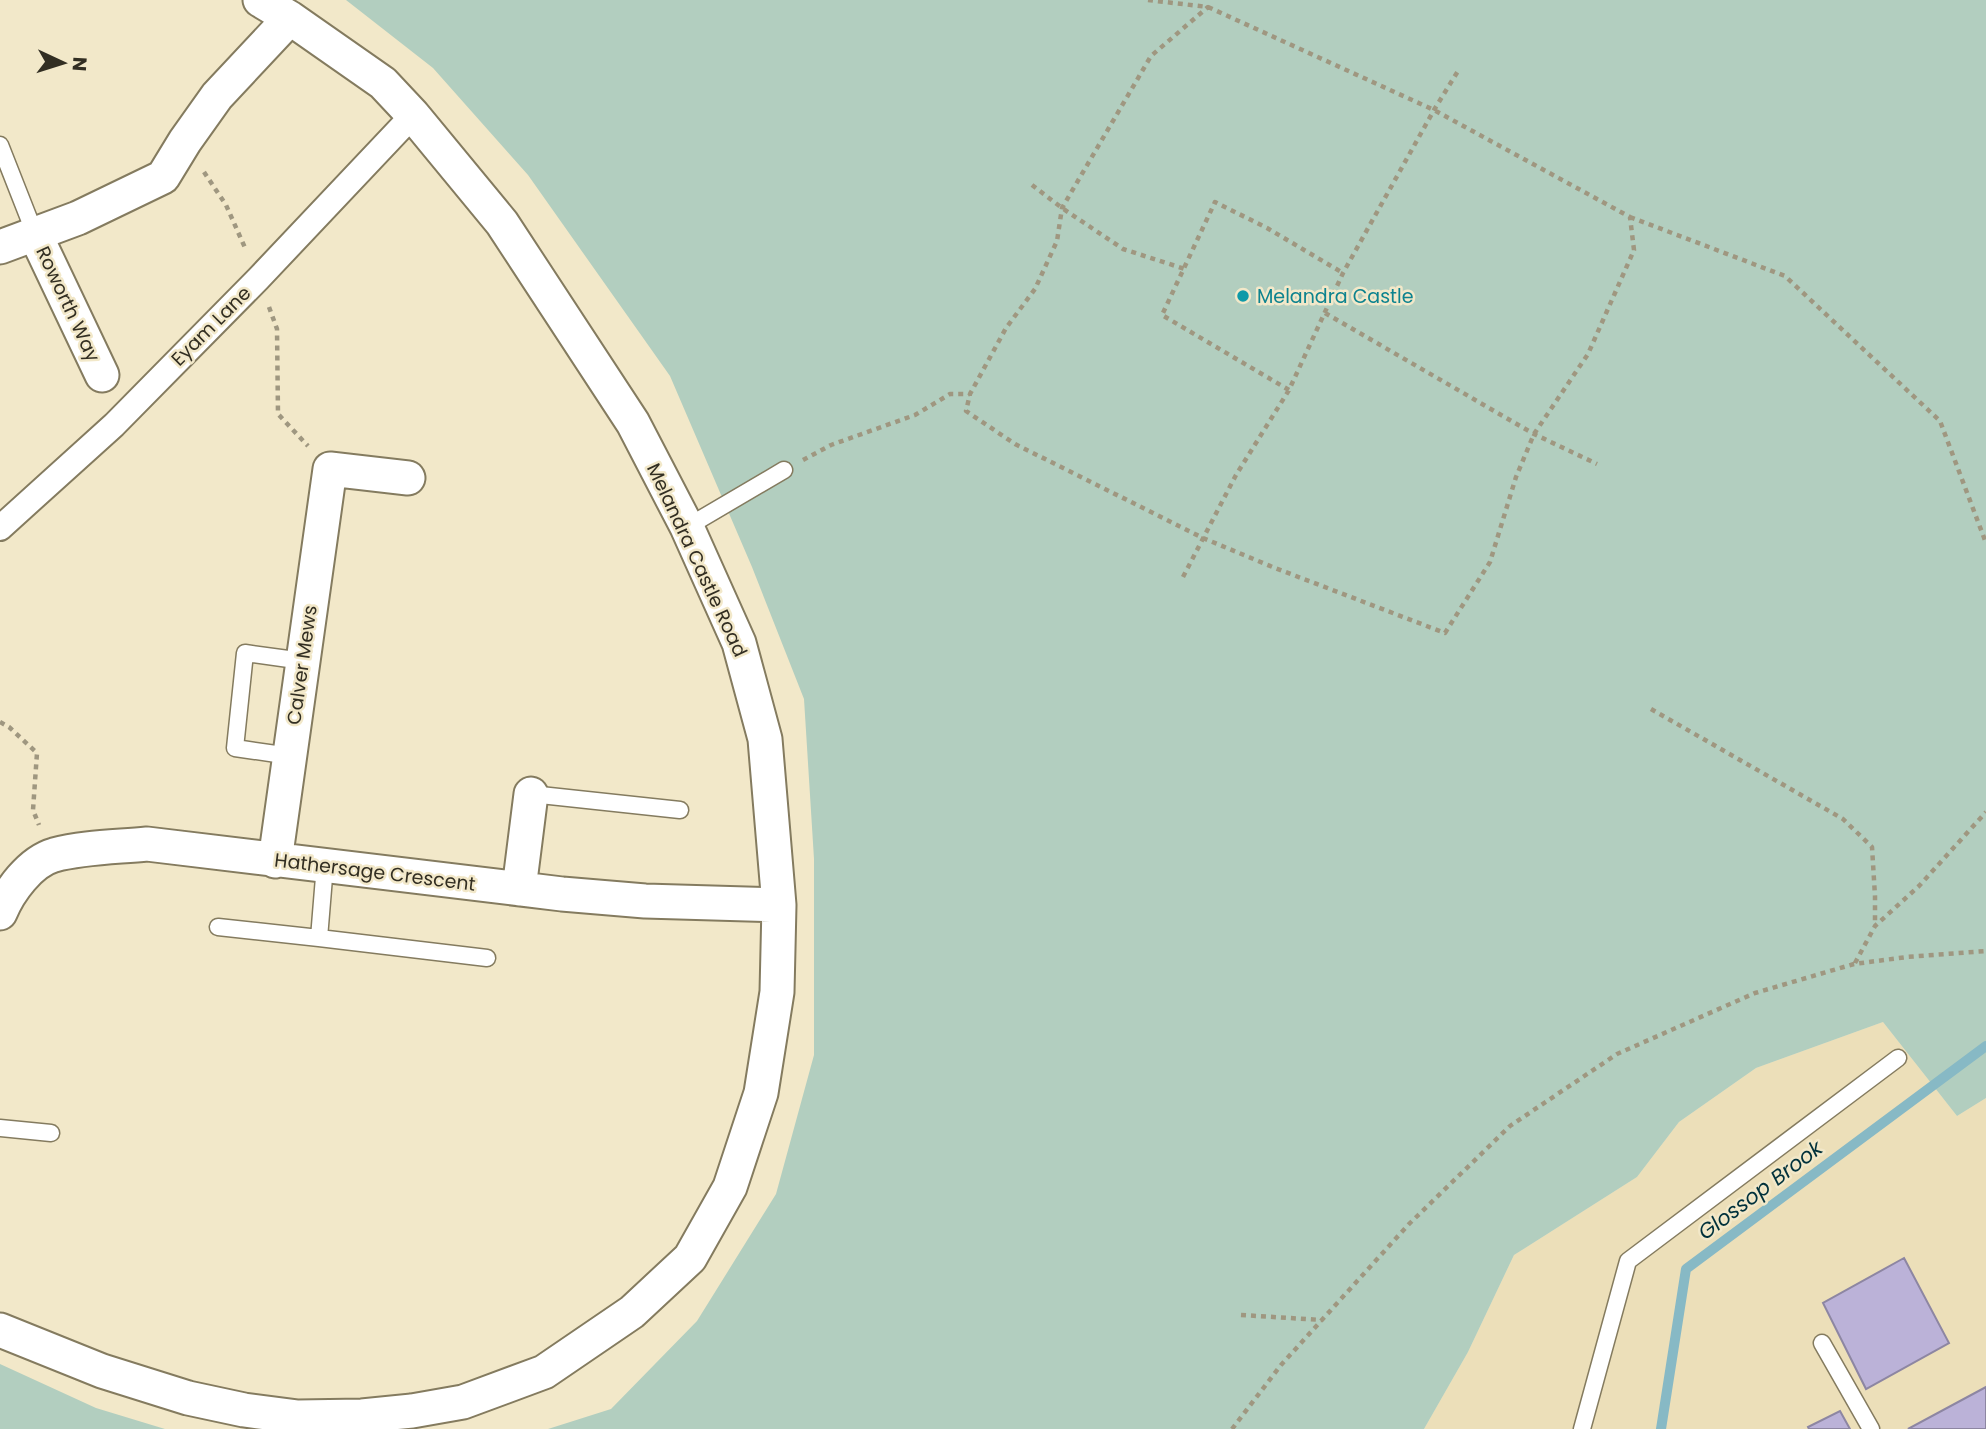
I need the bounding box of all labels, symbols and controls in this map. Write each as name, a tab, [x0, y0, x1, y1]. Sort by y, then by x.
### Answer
north arrow	[28, 28, 98, 98]
text: N	[65, 56, 93, 72]
street label: Roworth Way	[29, 242, 107, 367]
street label: Eyam Lane	[165, 280, 257, 372]
place label: Melandra Castle	[1257, 283, 1413, 310]
marker: Melandra Castle	[1235, 288, 1251, 304]
street label: Melandra Castle Road	[640, 459, 754, 661]
street label: Calver Mews	[280, 603, 324, 727]
street label: Hathersage Crescent	[273, 846, 477, 898]
water label: Glossop Brook	[1692, 1133, 1829, 1246]

